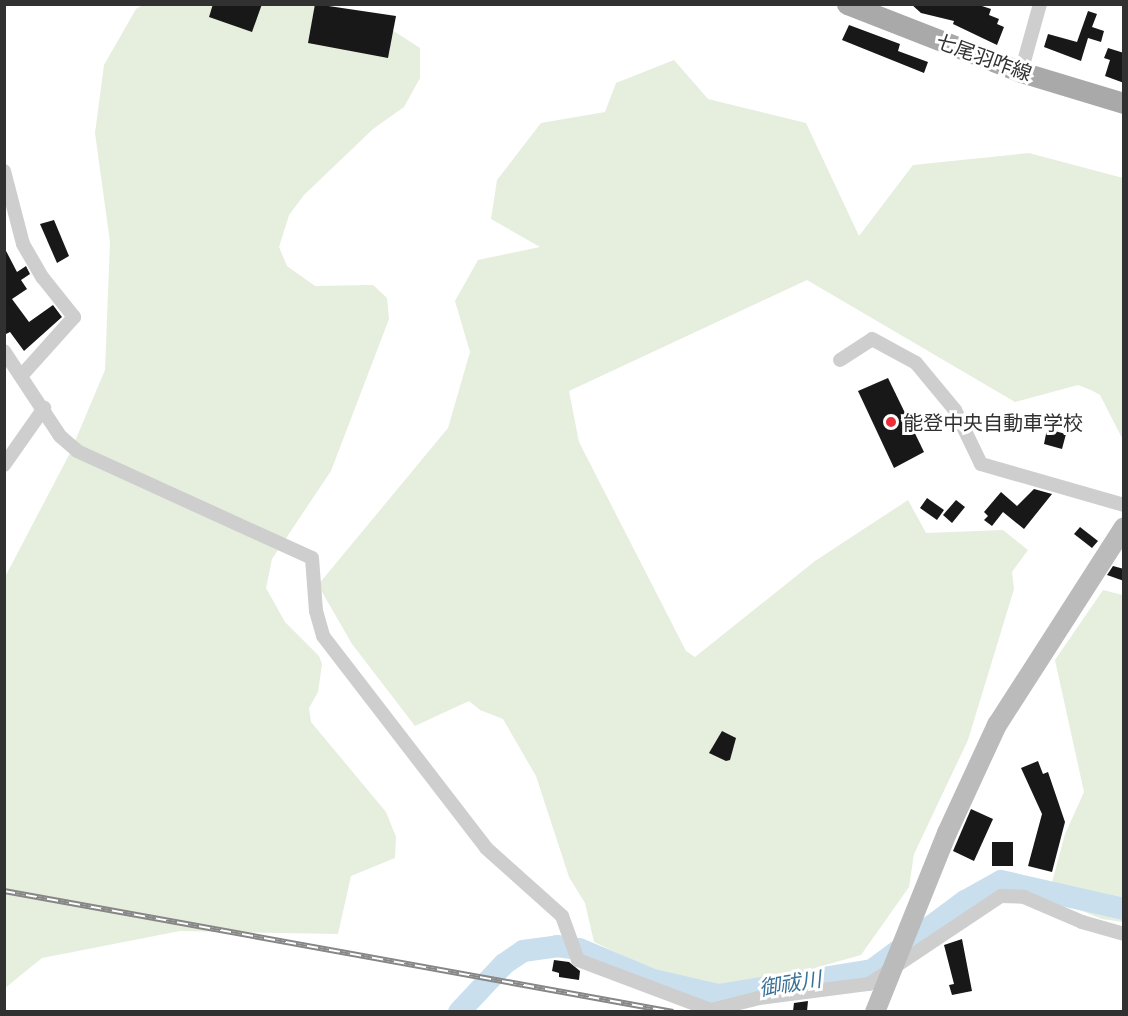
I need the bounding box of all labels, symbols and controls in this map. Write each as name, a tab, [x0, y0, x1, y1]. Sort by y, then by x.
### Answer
street label: 七尾羽咋線	[933, 29, 1035, 85]
place label: 能登中央自動車学校	[903, 410, 1083, 434]
marker: 能登中央自動車学校	[884, 415, 898, 429]
water label: 御祓川	[757, 966, 823, 1000]

